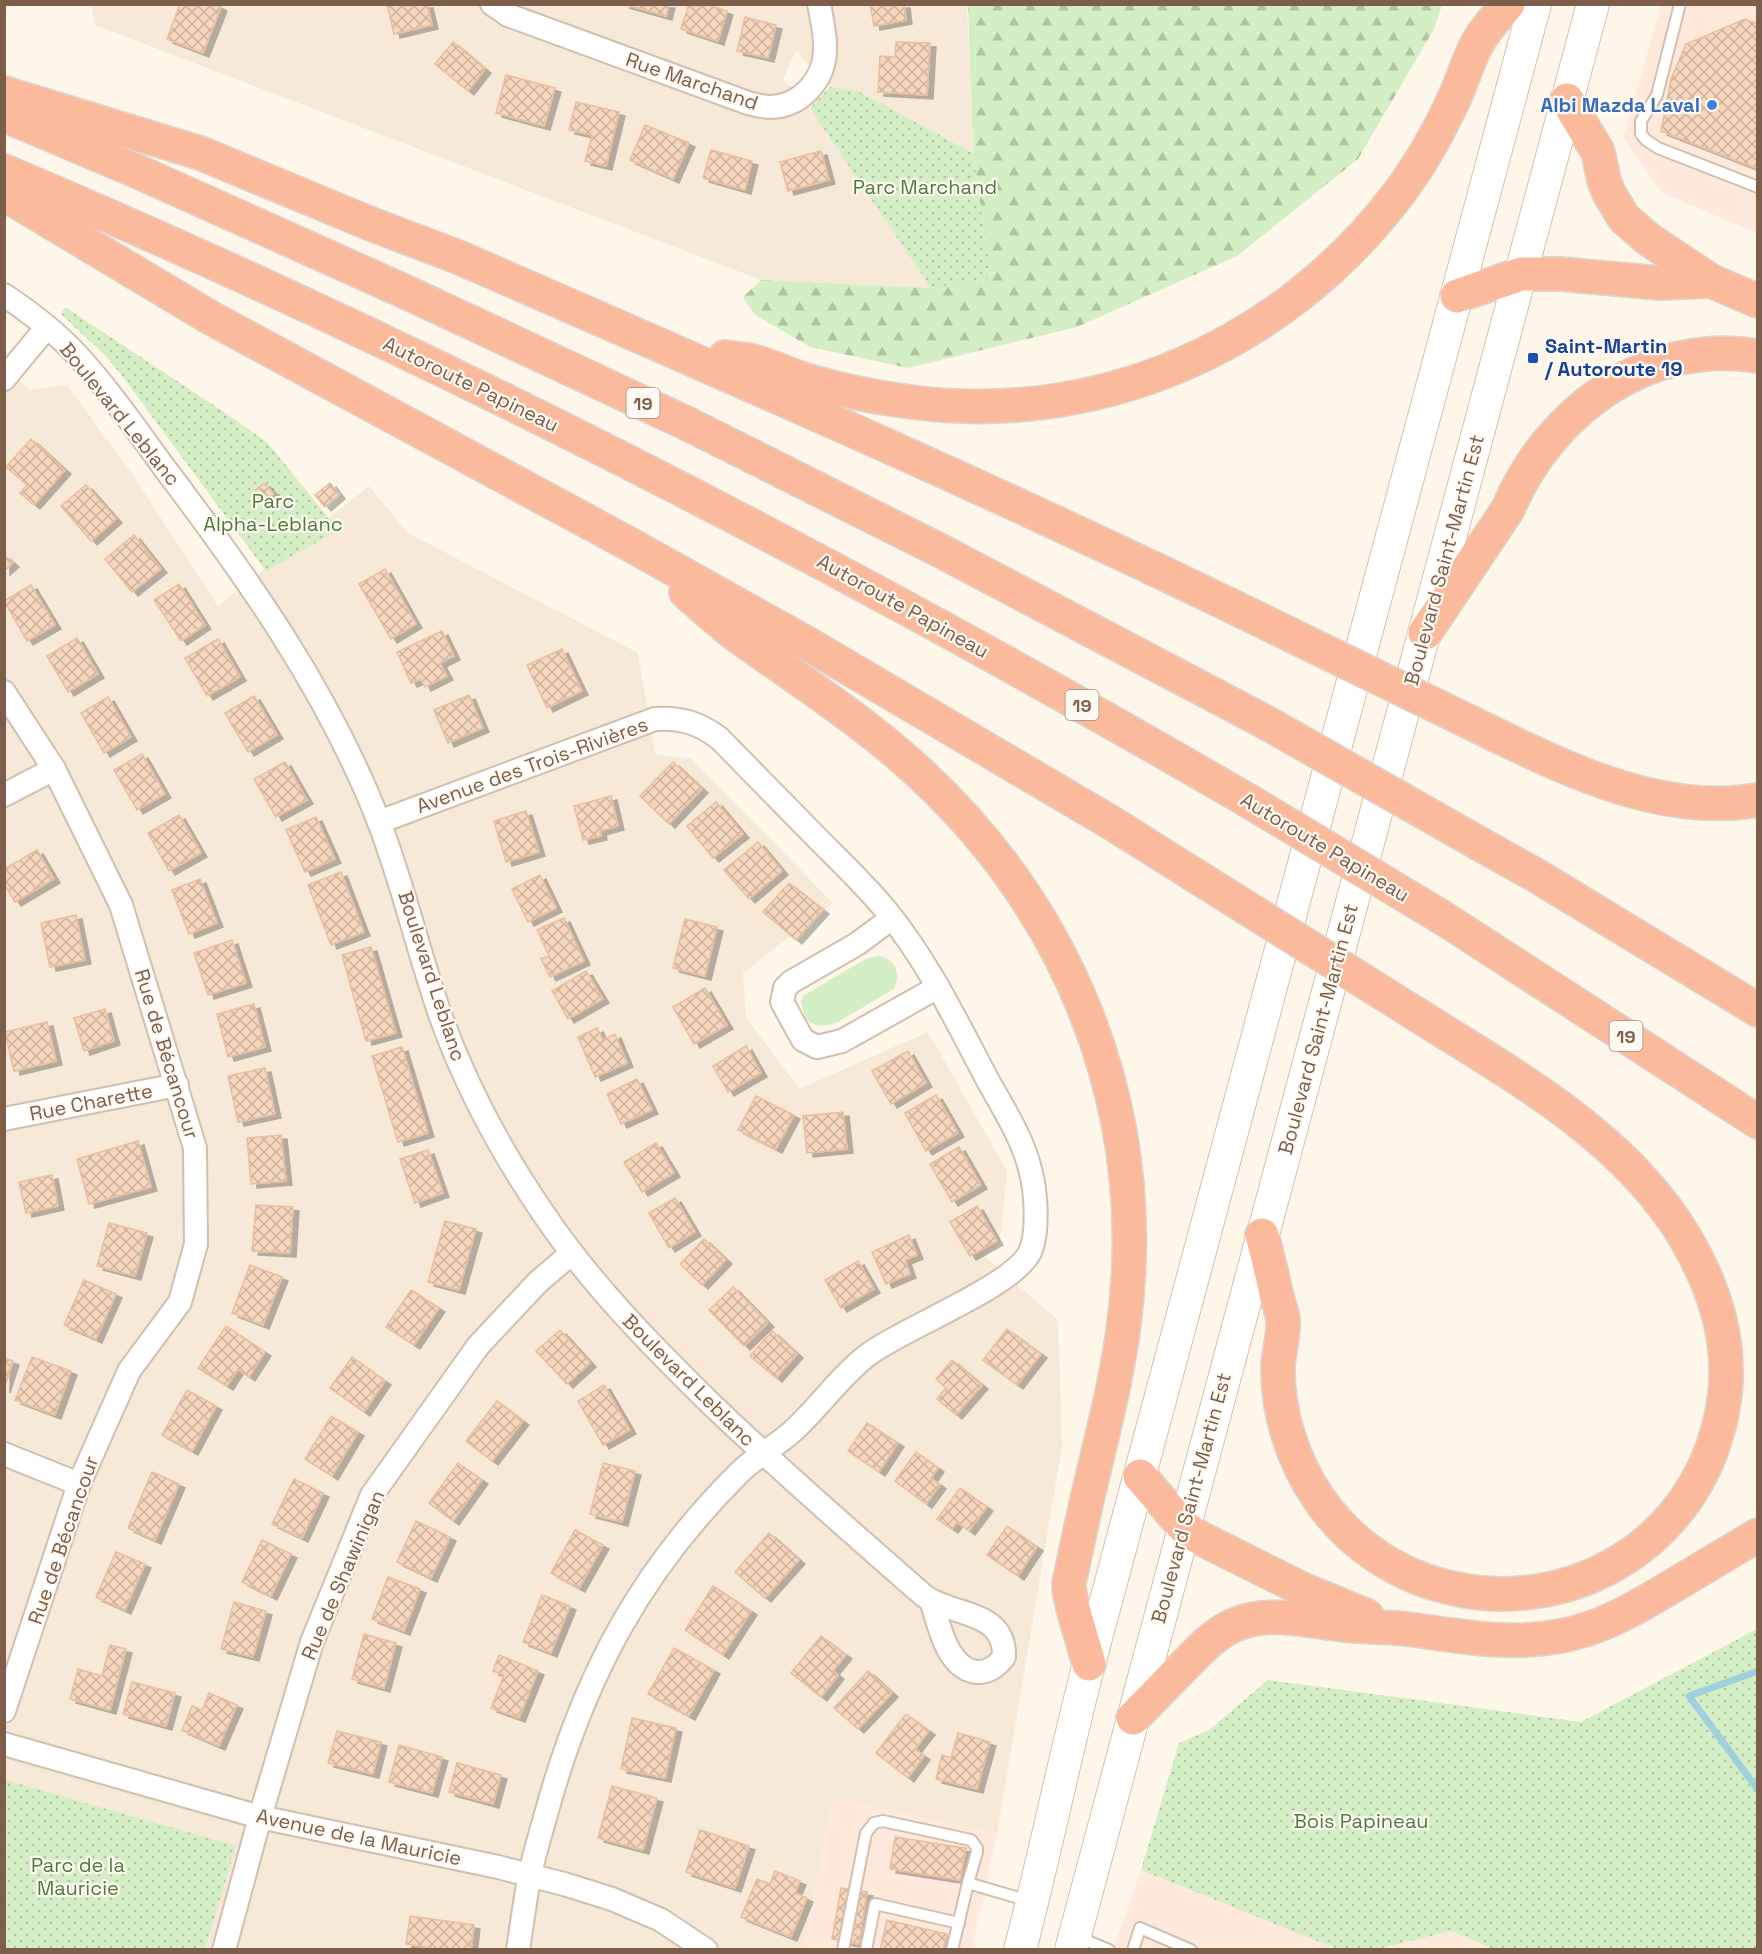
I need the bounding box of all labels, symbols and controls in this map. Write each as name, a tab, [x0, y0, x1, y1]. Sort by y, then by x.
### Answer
street label: Rue Marchand	[622, 46, 762, 116]
place label: Albi Mazda Laval	[1541, 92, 1700, 118]
marker: Albi Mazda Laval	[1705, 98, 1719, 112]
park label: Parc Marchand	[853, 174, 997, 200]
street label: Autoroute Papineau	[379, 330, 563, 438]
place label: Saint-Martin / Autoroute 19	[1544, 333, 1683, 382]
street label: Boulevard Leblanc	[54, 337, 186, 491]
marker: Saint-Martin / Autoroute 19	[1526, 351, 1540, 365]
road number: 19	[626, 388, 660, 418]
street label: Boulevard Saint-Martin Est	[1398, 432, 1490, 688]
park label: Parc Alpha-Leblanc	[203, 488, 343, 537]
street label: Autoroute Papineau	[813, 548, 993, 664]
road number: 19	[1066, 690, 1098, 720]
street label: Avenue des Trois-Rivières	[413, 711, 651, 819]
street label: Autoroute Papineau	[1236, 786, 1414, 908]
street label: Boulevard Leblanc	[392, 888, 472, 1064]
street label: Boulevard Saint-Martin Est	[1272, 901, 1364, 1157]
street label: Rue de Bécancour	[129, 966, 205, 1142]
road number: 19	[1610, 1021, 1642, 1051]
street label: Rue Charette	[27, 1077, 155, 1127]
street label: Boulevard Leblanc	[617, 1308, 761, 1452]
street label: Boulevard Saint-Martin Est	[1145, 1370, 1237, 1626]
street label: Rue de Bécancour	[22, 1452, 104, 1628]
street label: Rue de Shawinigan	[295, 1486, 391, 1664]
street label: Avenue de la Mauricie	[254, 1803, 464, 1871]
park label: Bois Papineau	[1294, 1808, 1428, 1834]
park label: Parc de la Mauricie	[31, 1852, 125, 1901]

